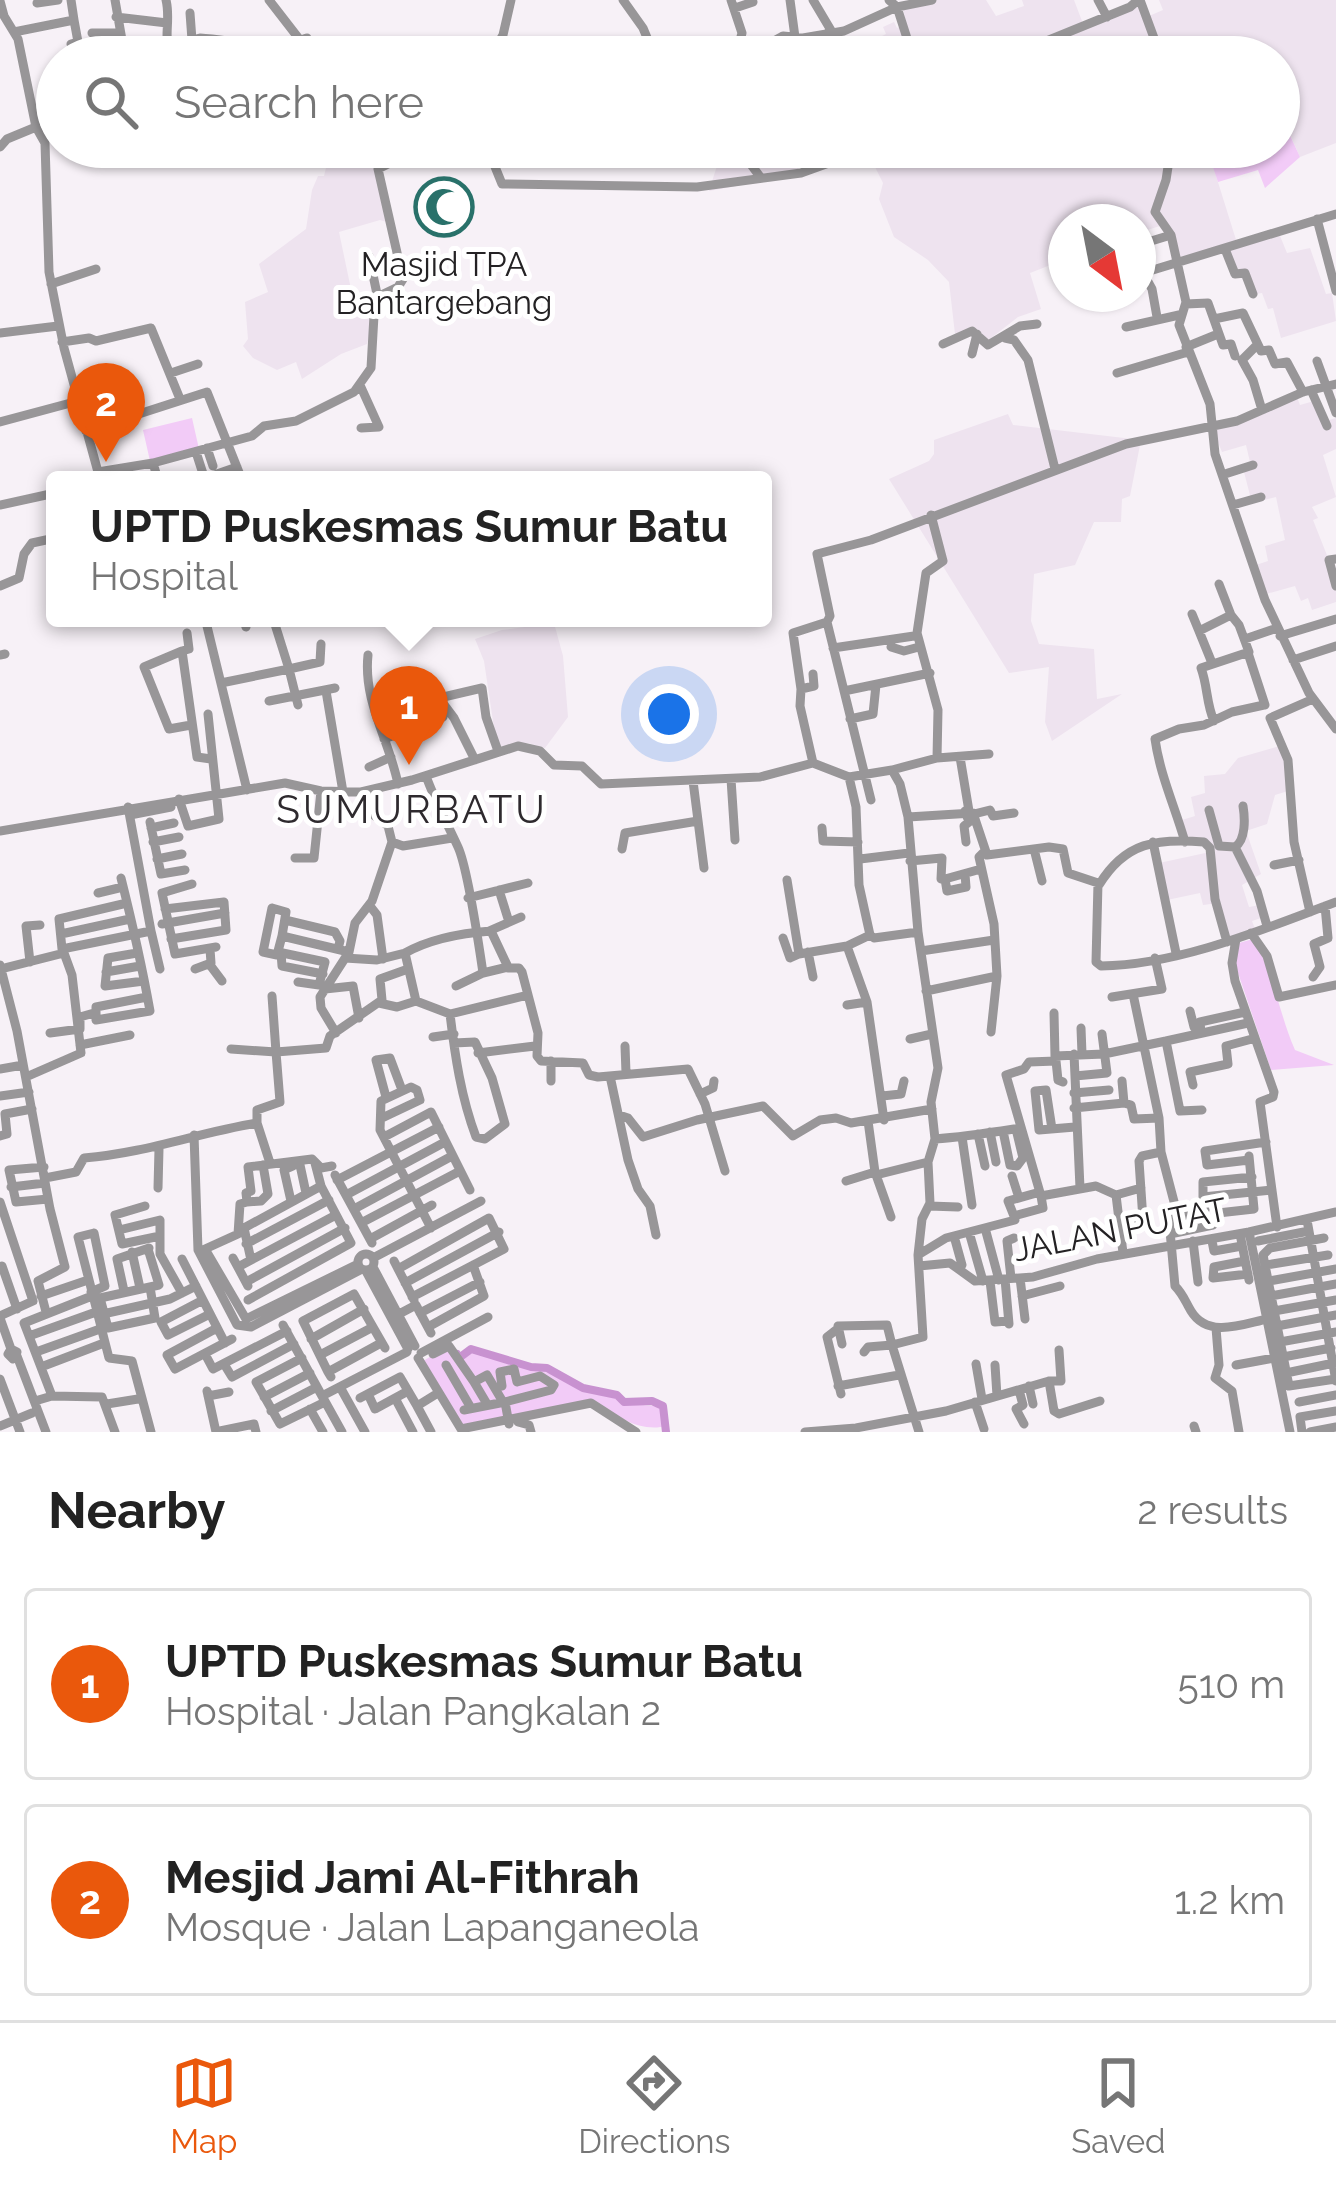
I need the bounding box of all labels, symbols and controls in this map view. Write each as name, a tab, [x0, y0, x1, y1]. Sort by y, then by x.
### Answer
search box	[36, 36, 1300, 168]
icon: search	[78, 69, 144, 135]
text: Search here	[174, 76, 424, 129]
mosque icon: Masjid TPA Bantargebang	[413, 176, 475, 238]
north arrow	[1048, 204, 1156, 312]
place label: Masjid TPA Bantargebang	[336, 245, 552, 322]
pin: 2	[67, 363, 145, 462]
popup	[46, 471, 772, 627]
text: UPTD Puskesmas Sumur Batu	[90, 500, 728, 553]
text: Hospital	[90, 553, 238, 599]
pin: 1	[370, 666, 448, 765]
your location	[639, 684, 699, 744]
district label: SUMURBATU	[276, 786, 548, 832]
street label: JALAN PUTAT	[1010, 1190, 1230, 1269]
text: Nearby	[48, 1480, 225, 1540]
text: 2 results	[1137, 1487, 1288, 1533]
text: UPTD Puskesmas Sumur Batu	[165, 1635, 803, 1688]
text: 1	[80, 1661, 100, 1707]
text: 510 m	[1177, 1661, 1285, 1707]
text: Hospital · Jalan Pangkalan 2	[165, 1688, 661, 1734]
text: Mesjid Jami Al-Fithrah	[165, 1851, 640, 1904]
text: 2	[79, 1877, 101, 1923]
text: 1.2 km	[1174, 1877, 1285, 1923]
text: Mosque · Jalan Lapanganeola	[165, 1904, 700, 1950]
tab: Map	[170, 2050, 237, 2161]
tab: Directions	[578, 2050, 731, 2161]
tab: Saved	[1071, 2050, 1166, 2161]

